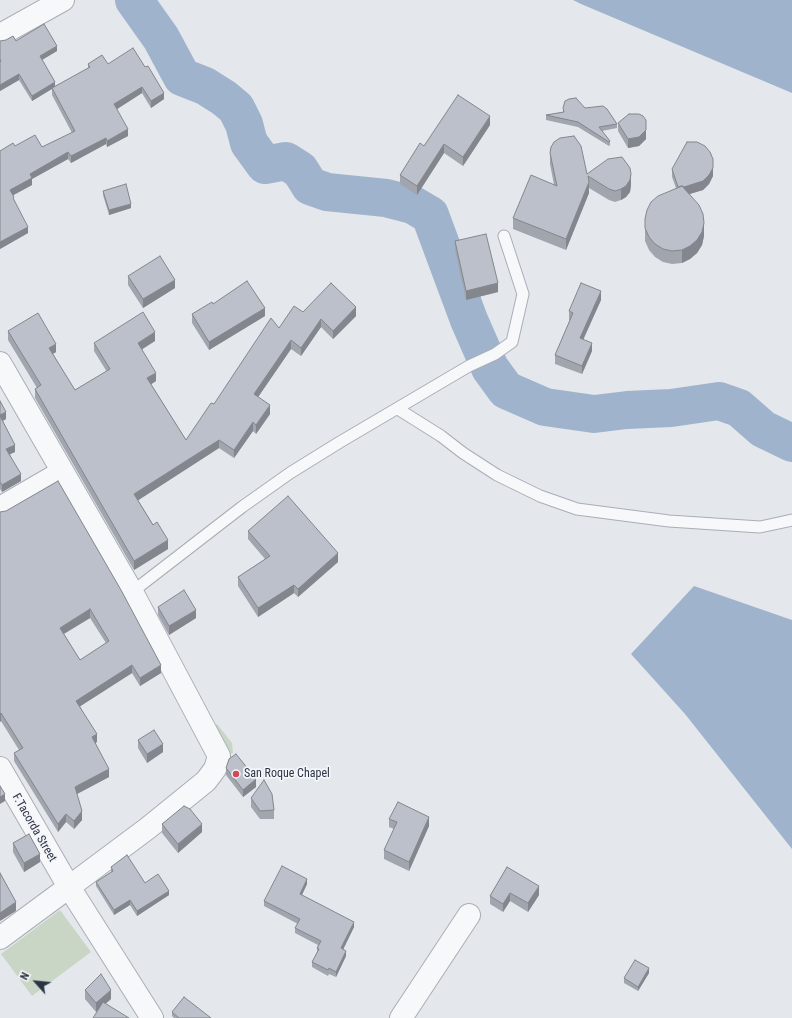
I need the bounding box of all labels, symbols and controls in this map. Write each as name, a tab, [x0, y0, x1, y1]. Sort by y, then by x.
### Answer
place label: San Roque Chapel	[244, 767, 330, 781]
marker: San Roque Chapel	[231, 769, 241, 779]
street label: F.Tacorda Street	[9, 791, 59, 865]
north arrow	[16, 962, 56, 1002]
text: N	[18, 970, 32, 982]

